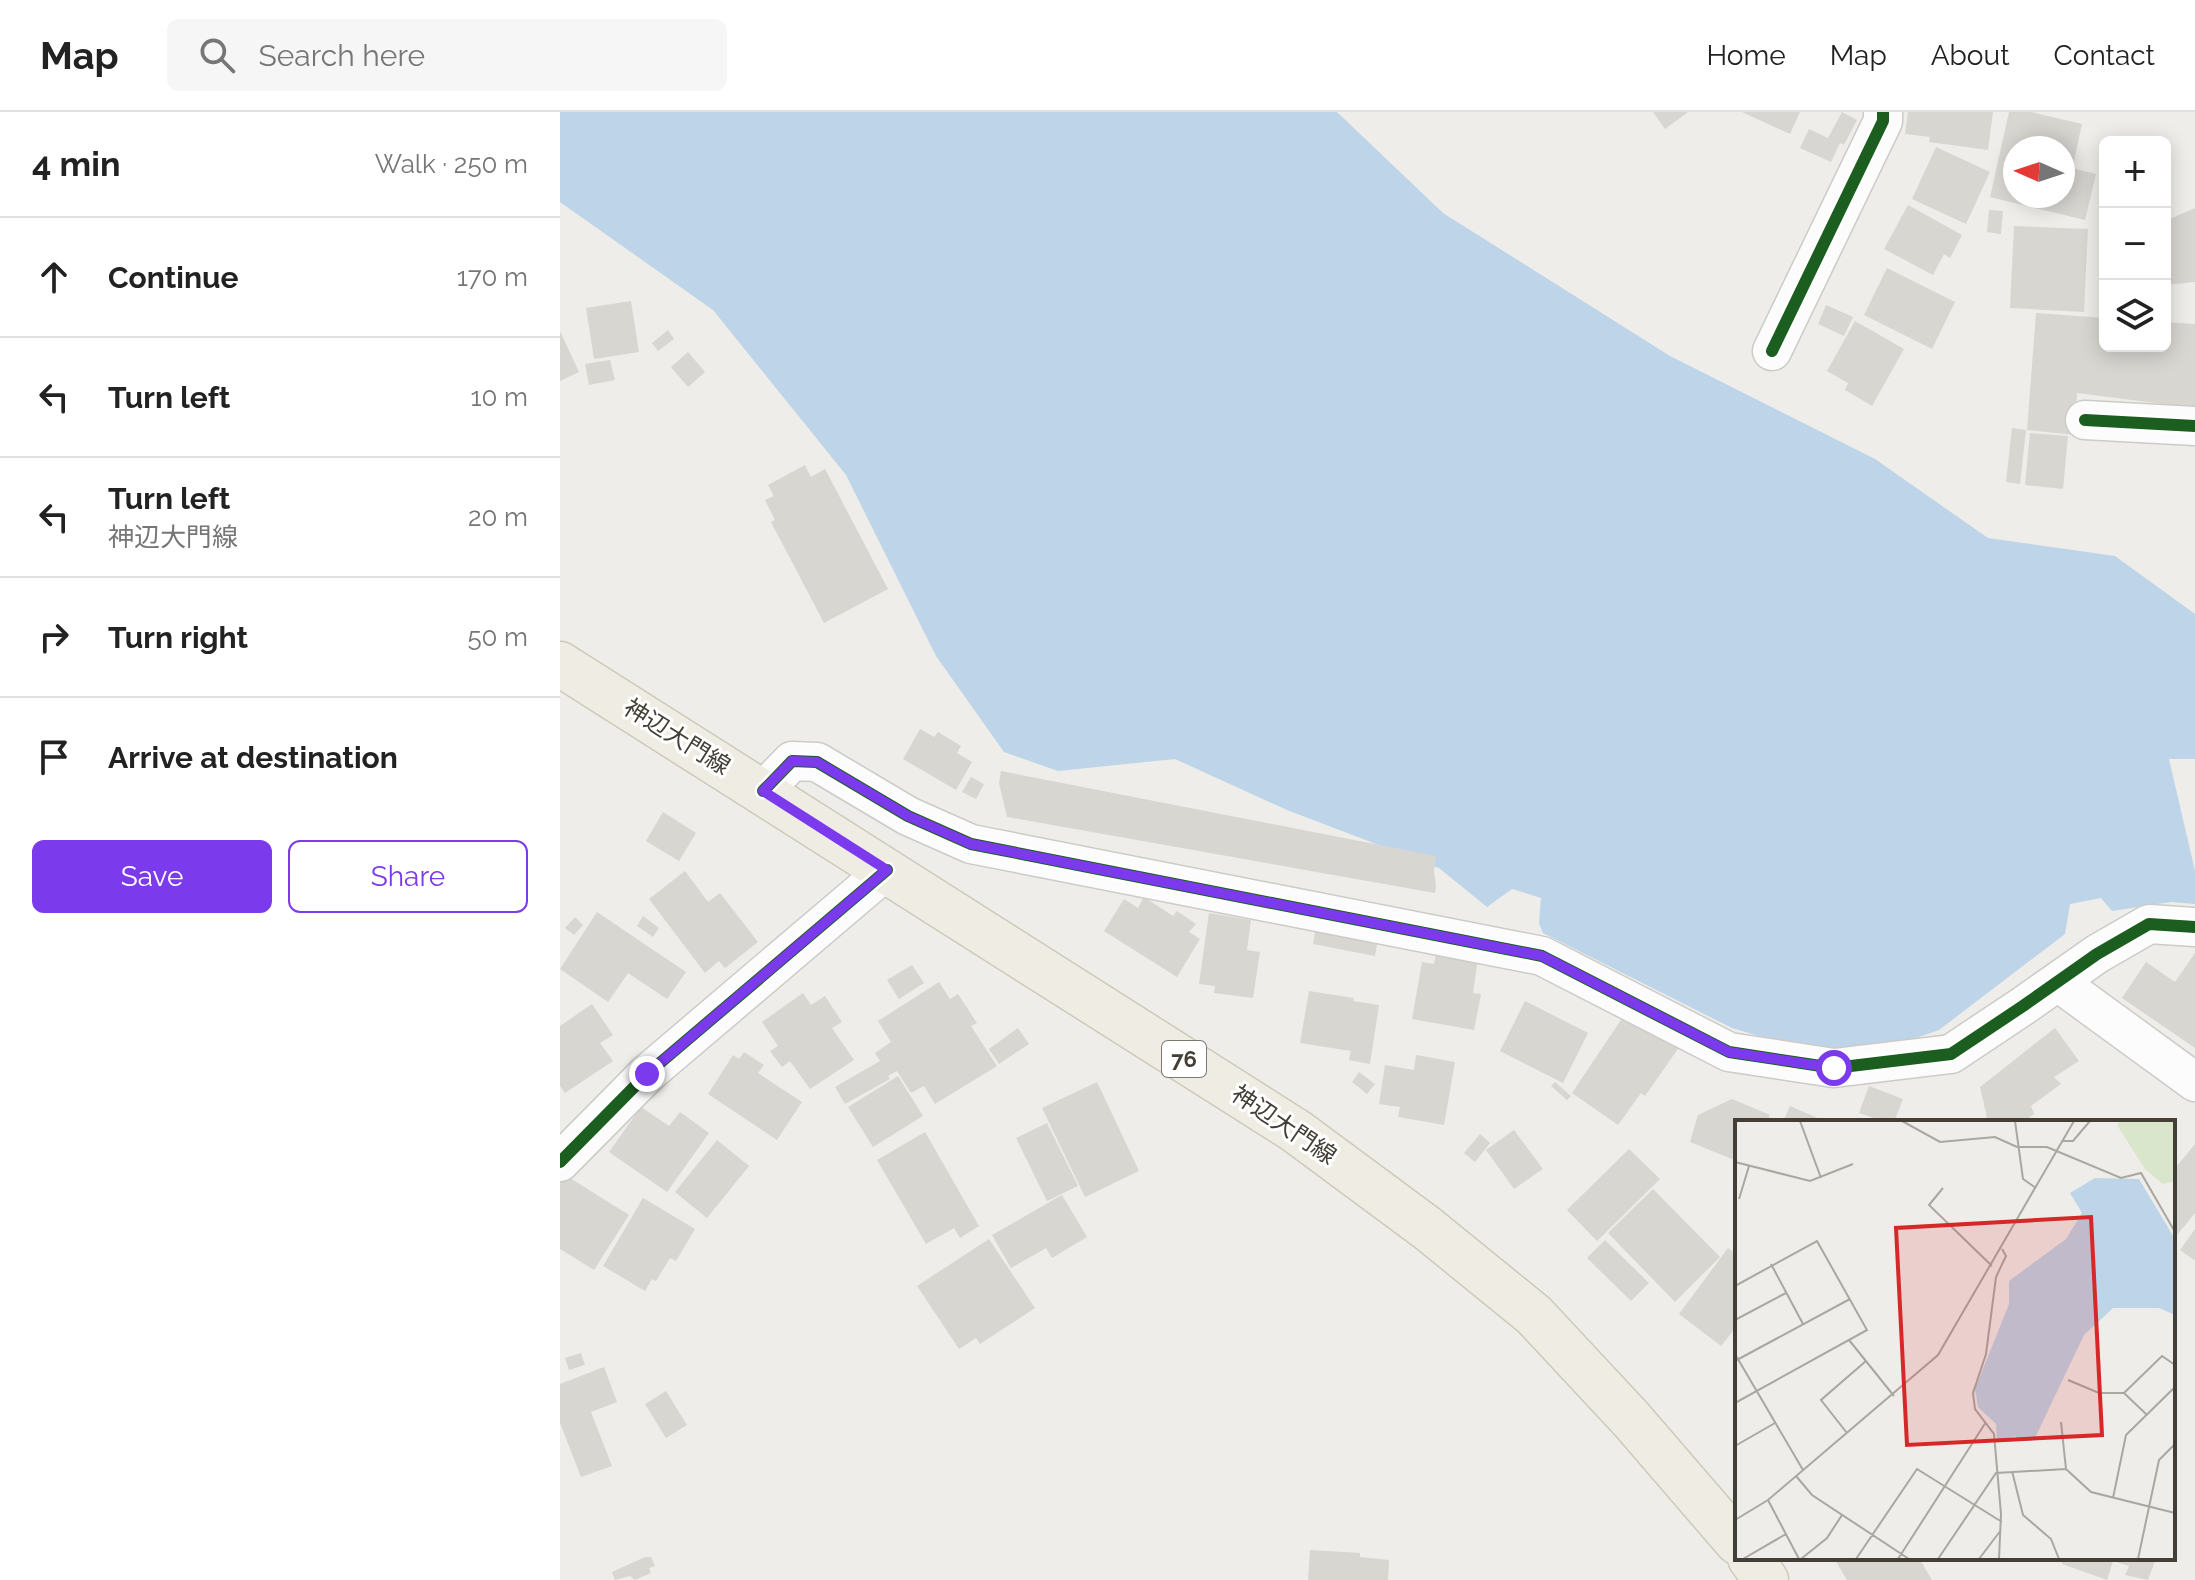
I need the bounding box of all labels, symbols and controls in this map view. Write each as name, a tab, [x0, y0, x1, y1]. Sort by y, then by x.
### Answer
search box	[167, 19, 727, 91]
text: Map	[40, 33, 119, 78]
icon: search	[195, 33, 239, 77]
text: Search here	[259, 38, 425, 73]
text: Home	[1706, 39, 1786, 72]
text: Map	[1830, 39, 1887, 72]
text: About	[1931, 39, 2010, 72]
text: Contact	[2054, 39, 2155, 72]
north arrow	[2003, 136, 2075, 208]
map controls	[2099, 136, 2171, 352]
button: +	[2099, 136, 2171, 208]
text: 4 min	[32, 144, 120, 184]
text: Walk · 250 m	[375, 149, 528, 179]
button: −	[2099, 208, 2171, 280]
icon: ahead	[32, 255, 76, 299]
text: Continue	[108, 260, 239, 295]
text: 170 m	[457, 262, 528, 292]
button: layers	[2099, 280, 2171, 352]
icon: left	[32, 375, 76, 419]
text: Turn left	[108, 380, 230, 415]
text: 10 m	[470, 382, 528, 412]
text: Turn left	[108, 481, 230, 516]
icon: left	[32, 495, 76, 539]
text: 20 m	[468, 502, 528, 532]
text: 神辺大門線	[108, 522, 238, 552]
icon: right	[32, 615, 76, 659]
text: Turn right	[108, 620, 248, 655]
text: 50 m	[467, 622, 528, 652]
street label: 神辺大門線	[619, 692, 736, 781]
icon: arrive	[32, 735, 76, 779]
text: Arrive at destination	[108, 740, 398, 775]
button: Save	[32, 840, 272, 913]
button: Share	[288, 840, 528, 913]
road number: 76	[1162, 1041, 1206, 1077]
route start	[1816, 1050, 1852, 1086]
route end	[629, 1056, 665, 1092]
street label: 神辺大門線	[1226, 1079, 1342, 1170]
inset map	[1735, 1120, 2175, 1560]

